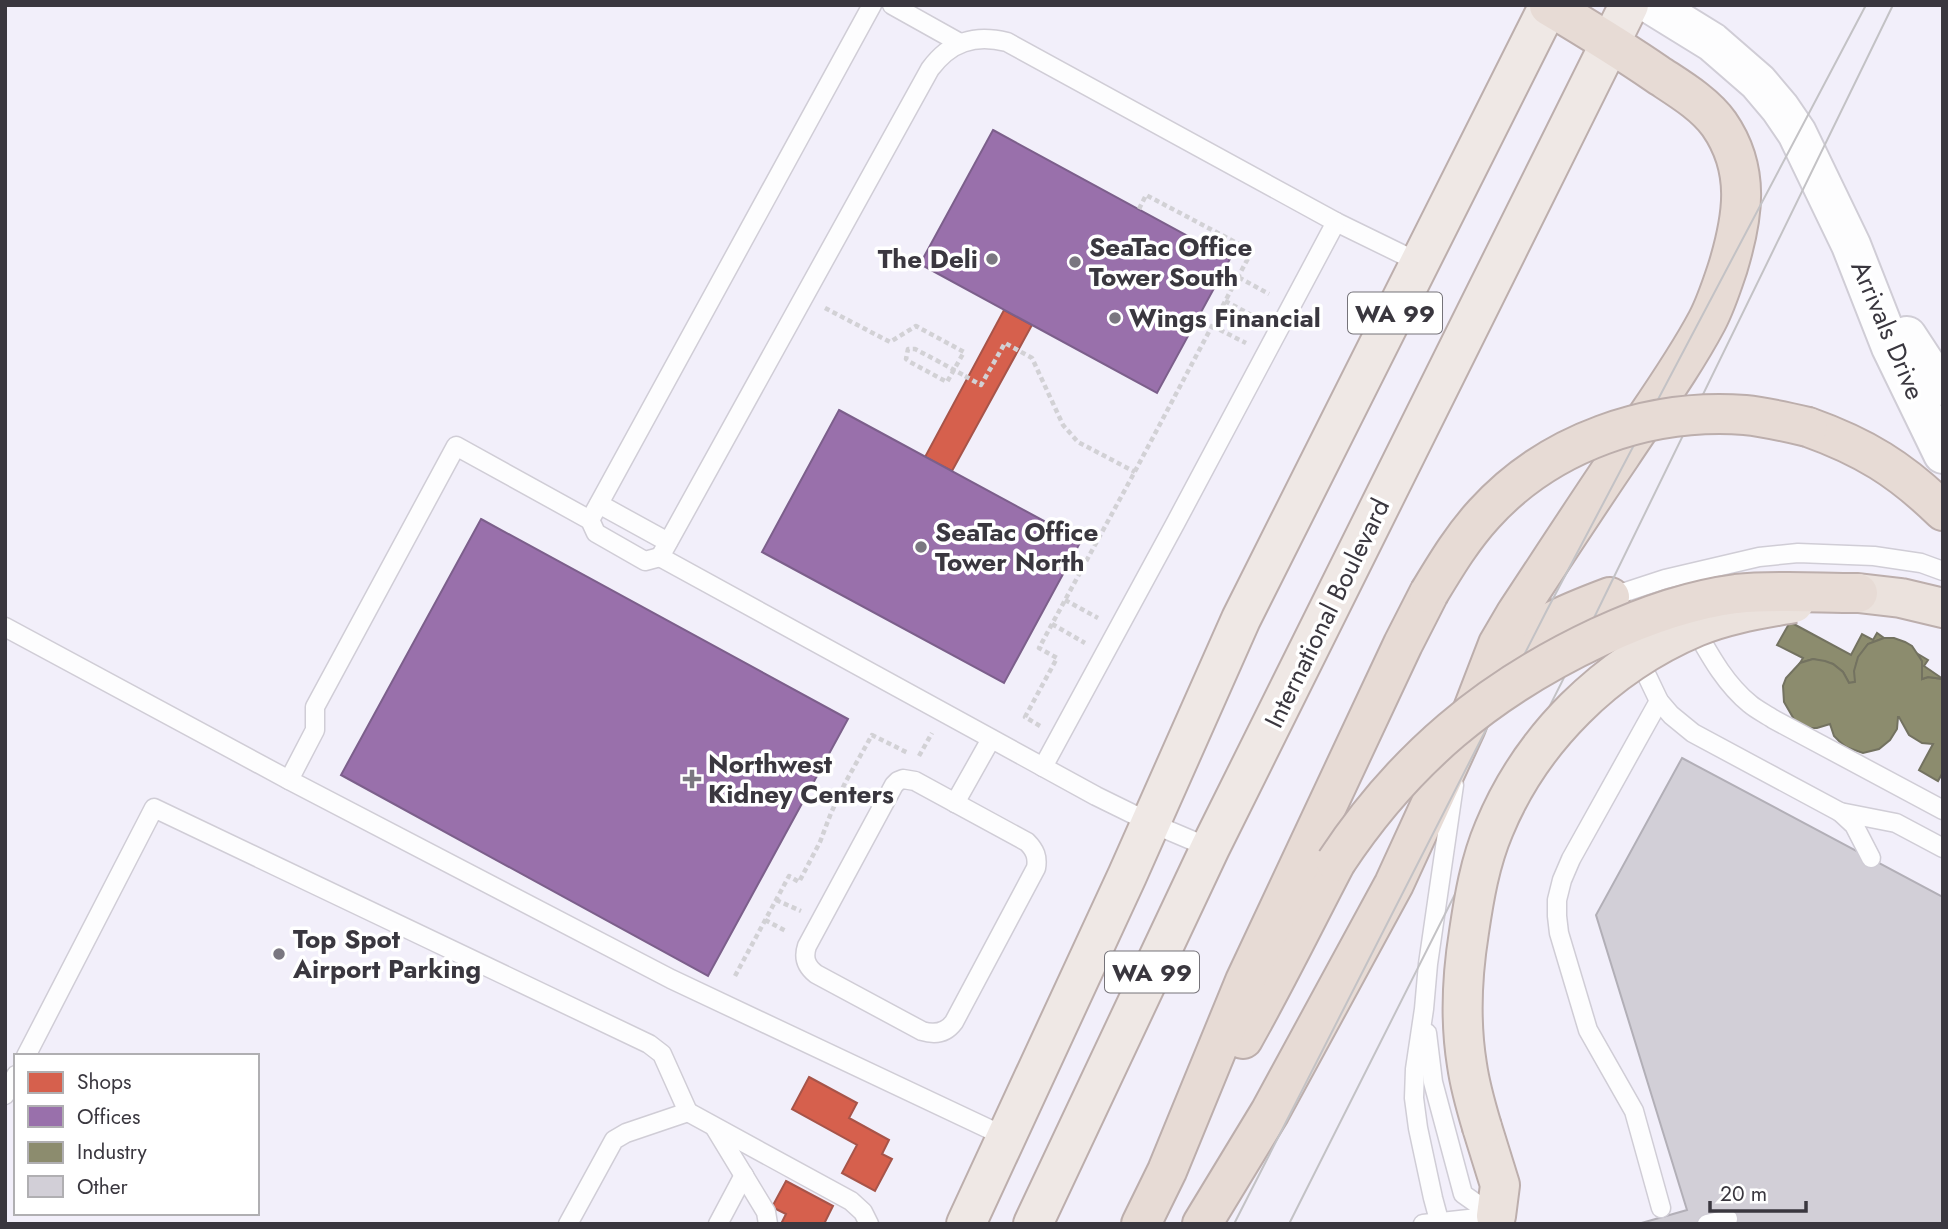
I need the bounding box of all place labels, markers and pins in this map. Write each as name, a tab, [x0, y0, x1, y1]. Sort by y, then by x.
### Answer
place label: SeaTac Office Tower South	[1089, 228, 1252, 296]
place label: The Deli	[878, 240, 978, 278]
marker: The Deli	[984, 251, 1000, 267]
marker: SeaTac Office Tower South	[1067, 254, 1083, 270]
place label: Wings Financial	[1129, 299, 1321, 337]
marker: Wings Financial	[1107, 310, 1123, 326]
place label: SeaTac Office Tower North	[935, 513, 1098, 581]
marker: SeaTac Office Tower North	[913, 539, 929, 555]
place label: Northwest Kidney Centers	[708, 745, 894, 813]
marker: Northwest Kidney Centers	[682, 769, 702, 789]
place label: Top Spot Airport Parking	[292, 920, 481, 988]
marker: Top Spot Airport Parking	[271, 946, 287, 962]

